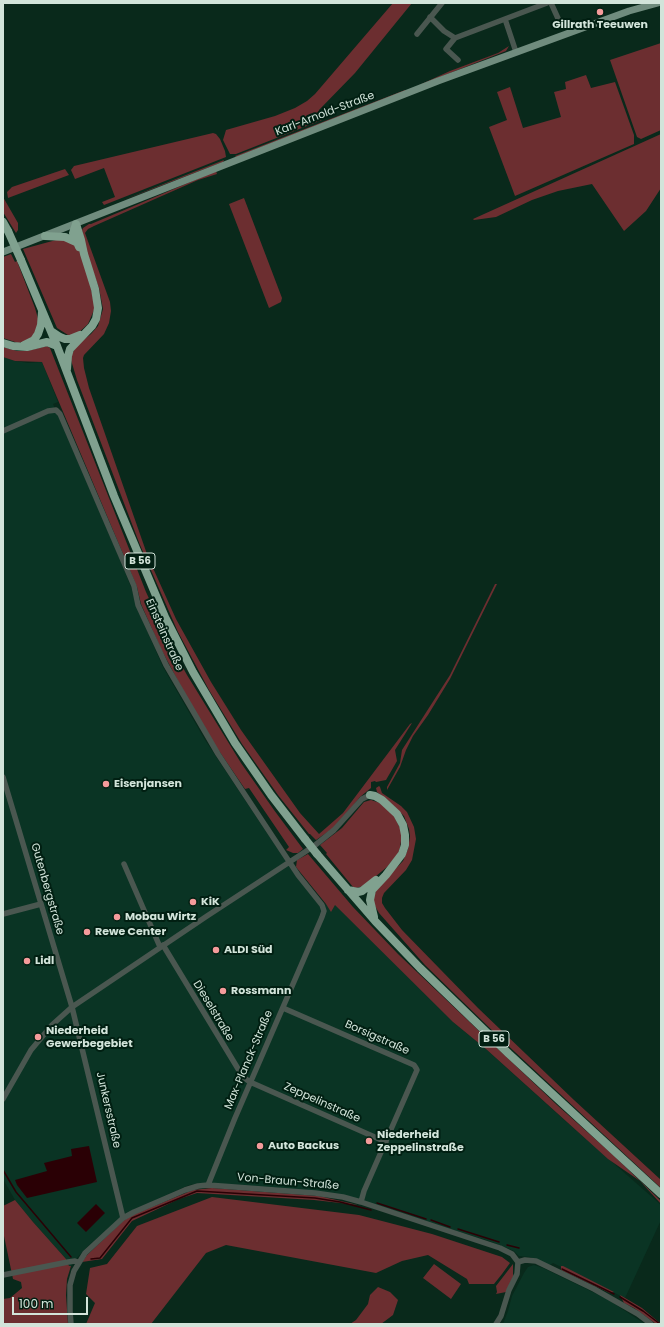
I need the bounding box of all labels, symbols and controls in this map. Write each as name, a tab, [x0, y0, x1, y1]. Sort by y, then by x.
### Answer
marker: Gillrath Teeuwen	[595, 7, 605, 17]
place label: Gillrath Teeuwen	[552, 18, 648, 32]
street label: Karl-Arnold-Straße	[274, 89, 376, 139]
road number: B 56	[125, 553, 155, 569]
street label: Einsteinstraße	[142, 597, 186, 673]
place label: Eisenjansen	[114, 777, 182, 791]
marker: Eisenjansen	[101, 779, 111, 789]
street label: Gutenbergstraße	[28, 842, 66, 936]
place label: KiK	[201, 895, 220, 909]
marker: KiK	[188, 897, 198, 907]
place label: Mobau Wirtz	[125, 910, 196, 924]
marker: Mobau Wirtz	[112, 912, 122, 922]
place label: Rewe Center	[95, 925, 166, 939]
marker: Rewe Center	[82, 927, 92, 937]
place label: ALDI Süd	[224, 943, 273, 957]
marker: ALDI Süd	[211, 945, 221, 955]
place label: Lidl	[35, 954, 54, 968]
marker: Lidl	[22, 956, 32, 966]
street label: Dieselstraße	[190, 978, 236, 1044]
place label: Rossmann	[231, 984, 291, 998]
marker: Rossmann	[218, 986, 228, 996]
street label: Max-Planck-Straße	[222, 1008, 276, 1112]
street label: Borsigstraße	[343, 1018, 411, 1058]
place label: Niederheid Gewerbegebiet	[46, 1024, 133, 1050]
road number: B 56	[479, 1031, 509, 1047]
marker: Niederheid Gewerbegebiet	[33, 1032, 43, 1042]
street label: Junkersstraße	[93, 1071, 123, 1149]
street label: Zeppelinstraße	[282, 1080, 362, 1126]
place label: Niederheid Zeppelinstraße	[377, 1128, 464, 1154]
marker: Niederheid Zeppelinstraße	[364, 1136, 374, 1146]
place label: Auto Backus	[268, 1139, 339, 1153]
marker: Auto Backus	[255, 1141, 265, 1151]
street label: Von-Braun-Straße	[236, 1171, 340, 1193]
scale bar	[14, 1289, 90, 1315]
text: 100 m	[19, 1295, 53, 1312]

